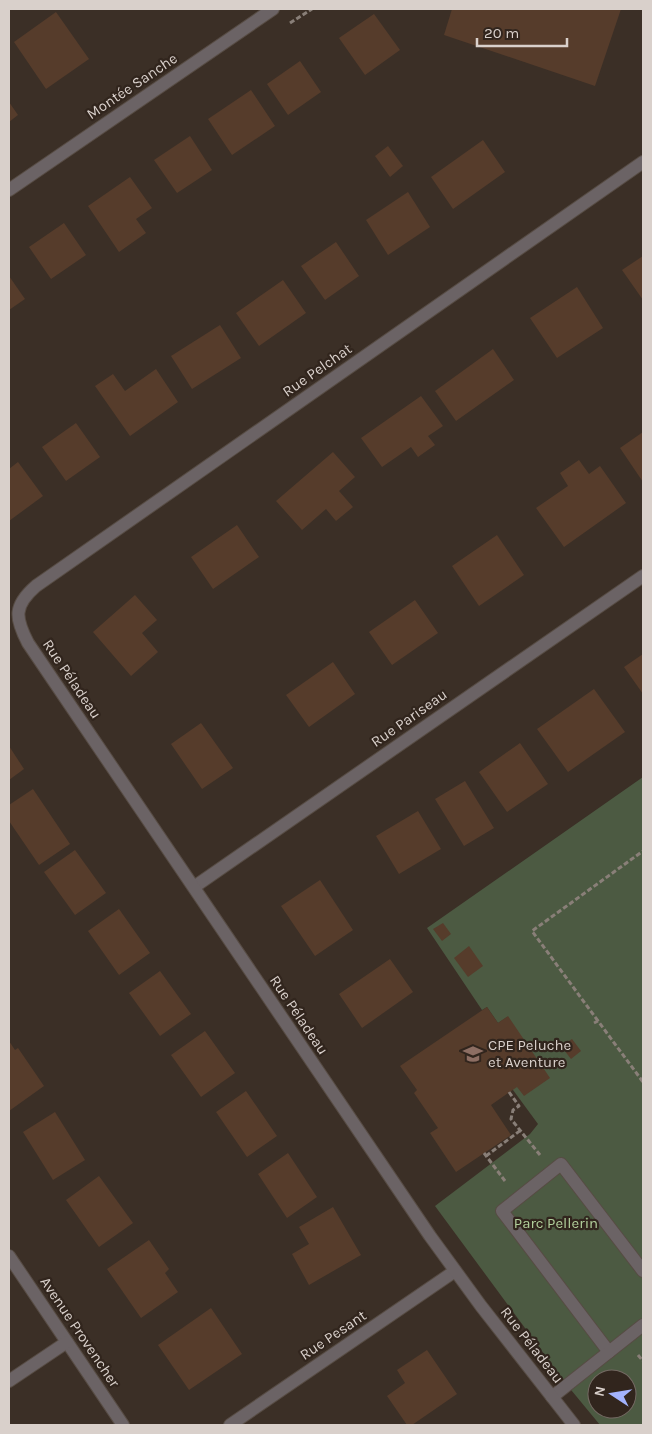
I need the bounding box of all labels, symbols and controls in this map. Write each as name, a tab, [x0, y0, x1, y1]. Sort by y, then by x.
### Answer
scale bar	[477, 15, 567, 47]
text: 20 m	[484, 24, 519, 42]
street label: Montée Sanche	[83, 49, 181, 123]
street label: Rue Pelchat	[279, 339, 355, 400]
street label: Rue Péladeau	[39, 636, 105, 722]
street label: Rue Pariseau	[367, 685, 451, 751]
street label: Rue Péladeau	[266, 972, 332, 1058]
place label: CPE Peluche et Aventure	[488, 1036, 571, 1071]
school or university icon: CPE Peluche et Aventure	[462, 1043, 484, 1065]
park label: Parc Pellerin	[514, 1214, 598, 1232]
street label: Avenue Provencher	[36, 1273, 124, 1391]
street label: Rue Péladeau	[497, 1303, 567, 1387]
street label: Rue Pesant	[296, 1306, 370, 1364]
north arrow	[587, 1369, 637, 1419]
text: N	[590, 1385, 609, 1398]

